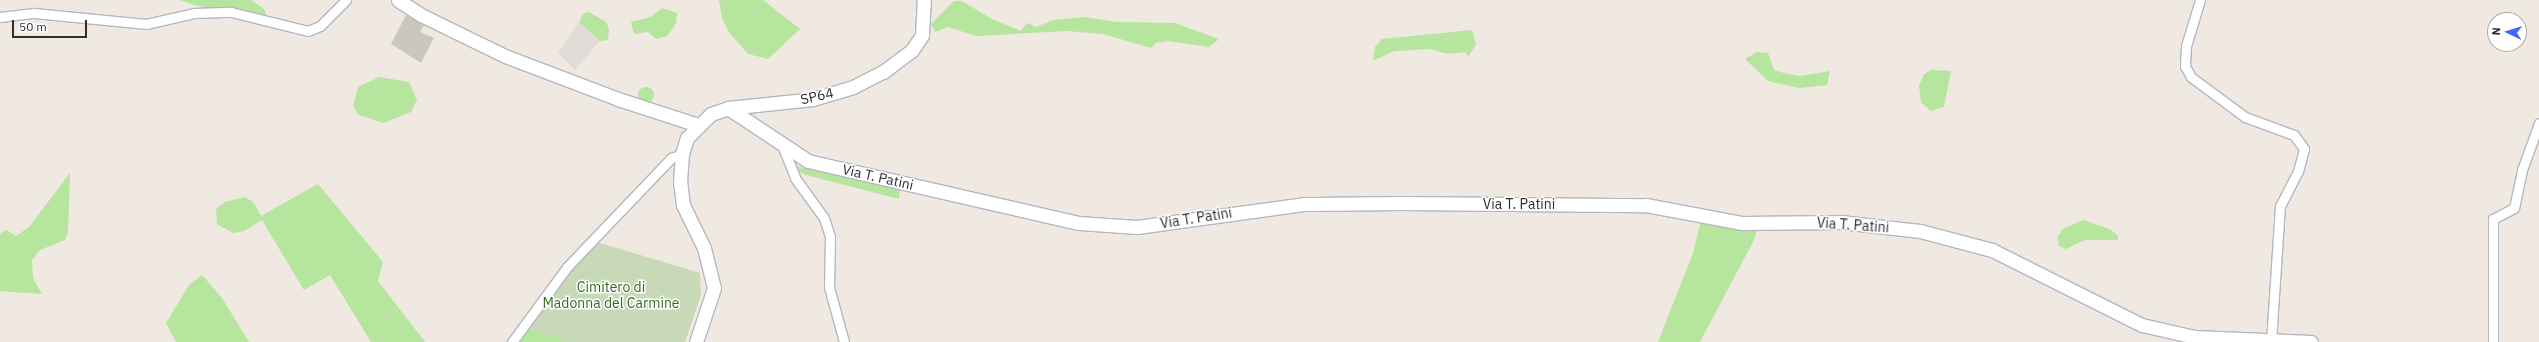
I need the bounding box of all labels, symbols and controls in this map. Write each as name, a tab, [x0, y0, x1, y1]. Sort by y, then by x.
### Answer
scale bar	[14, 12, 89, 38]
north arrow	[2487, 12, 2527, 52]
text: 50 m	[19, 19, 47, 34]
text: N	[2489, 27, 2503, 36]
street label: SP64	[799, 84, 835, 108]
street label: Via T. Patini	[841, 161, 915, 193]
street label: Via T. Patini	[1483, 196, 1555, 212]
street label: Via T. Patini	[1159, 204, 1233, 232]
street label: Via T. Patini	[1816, 214, 1890, 236]
park label: Cimitero di Madonna del Carmine	[542, 279, 680, 312]

